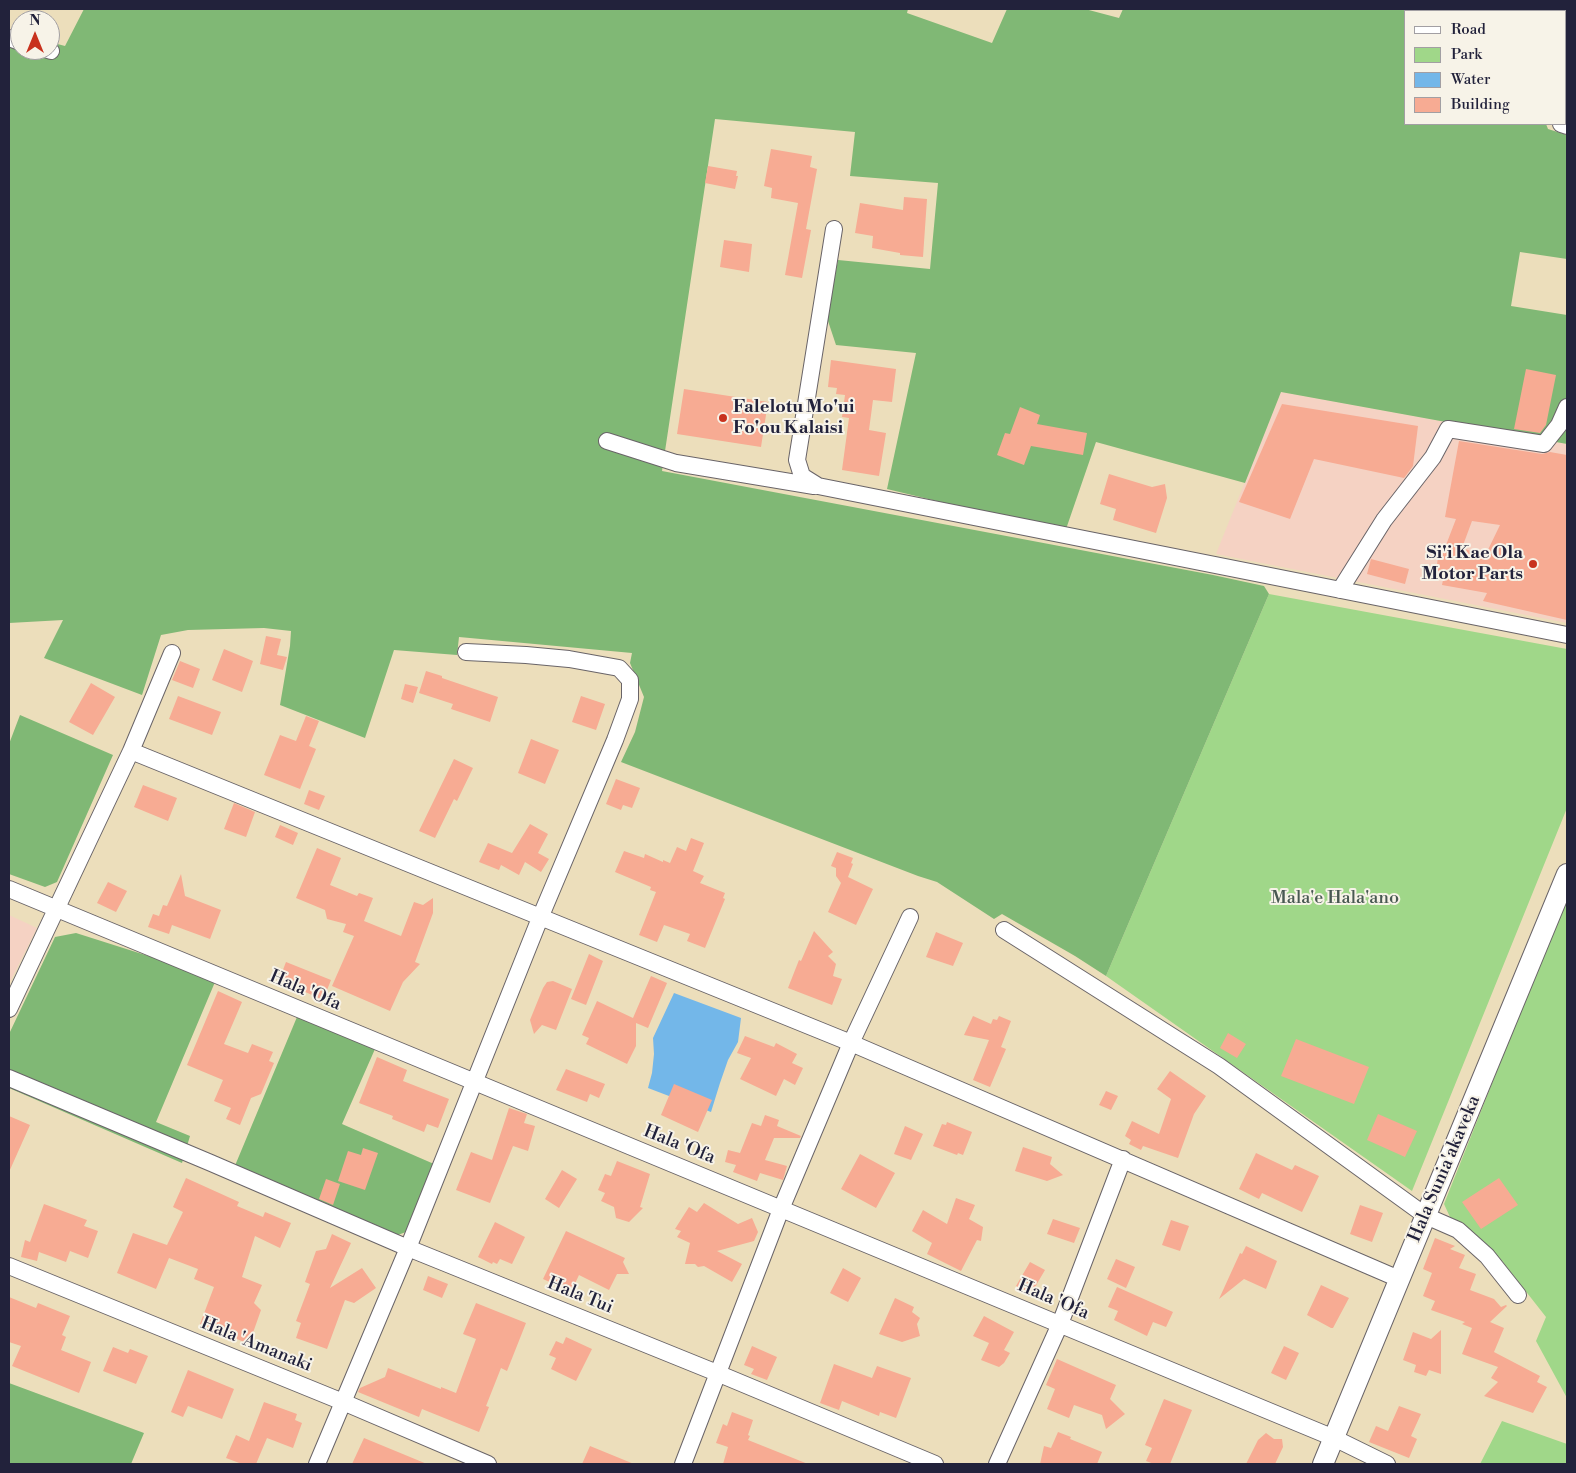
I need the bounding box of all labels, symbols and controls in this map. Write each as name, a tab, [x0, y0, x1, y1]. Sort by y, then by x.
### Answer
north arrow	[10, 10, 60, 60]
legend	[1404, 10, 1566, 125]
text: N	[29, 12, 41, 30]
text: Road	[1451, 20, 1486, 39]
text: Park	[1451, 45, 1482, 64]
text: Water	[1451, 70, 1490, 89]
text: Building	[1451, 95, 1510, 114]
place label: Falelotu Mo'ui Fo'ou Kalaisi	[733, 397, 855, 439]
marker: Falelotu Mo'ui Fo'ou Kalaisi	[717, 412, 729, 424]
place label: Si'i Kae Ola Motor Parts	[1422, 543, 1523, 586]
marker: Si'i Kae Ola Motor Parts	[1527, 558, 1539, 570]
park label: Mala'e Hala'ano	[1271, 888, 1399, 910]
street label: Hala 'Ofa	[266, 966, 344, 1016]
street label: Hala Sunia'akaveka	[1404, 1093, 1486, 1245]
street label: Hala 'Ofa	[640, 1121, 718, 1169]
street label: Hala Tui	[544, 1273, 616, 1319]
street label: Hala 'Ofa	[1014, 1275, 1092, 1325]
street label: Hala 'Amanaki	[197, 1313, 315, 1377]

